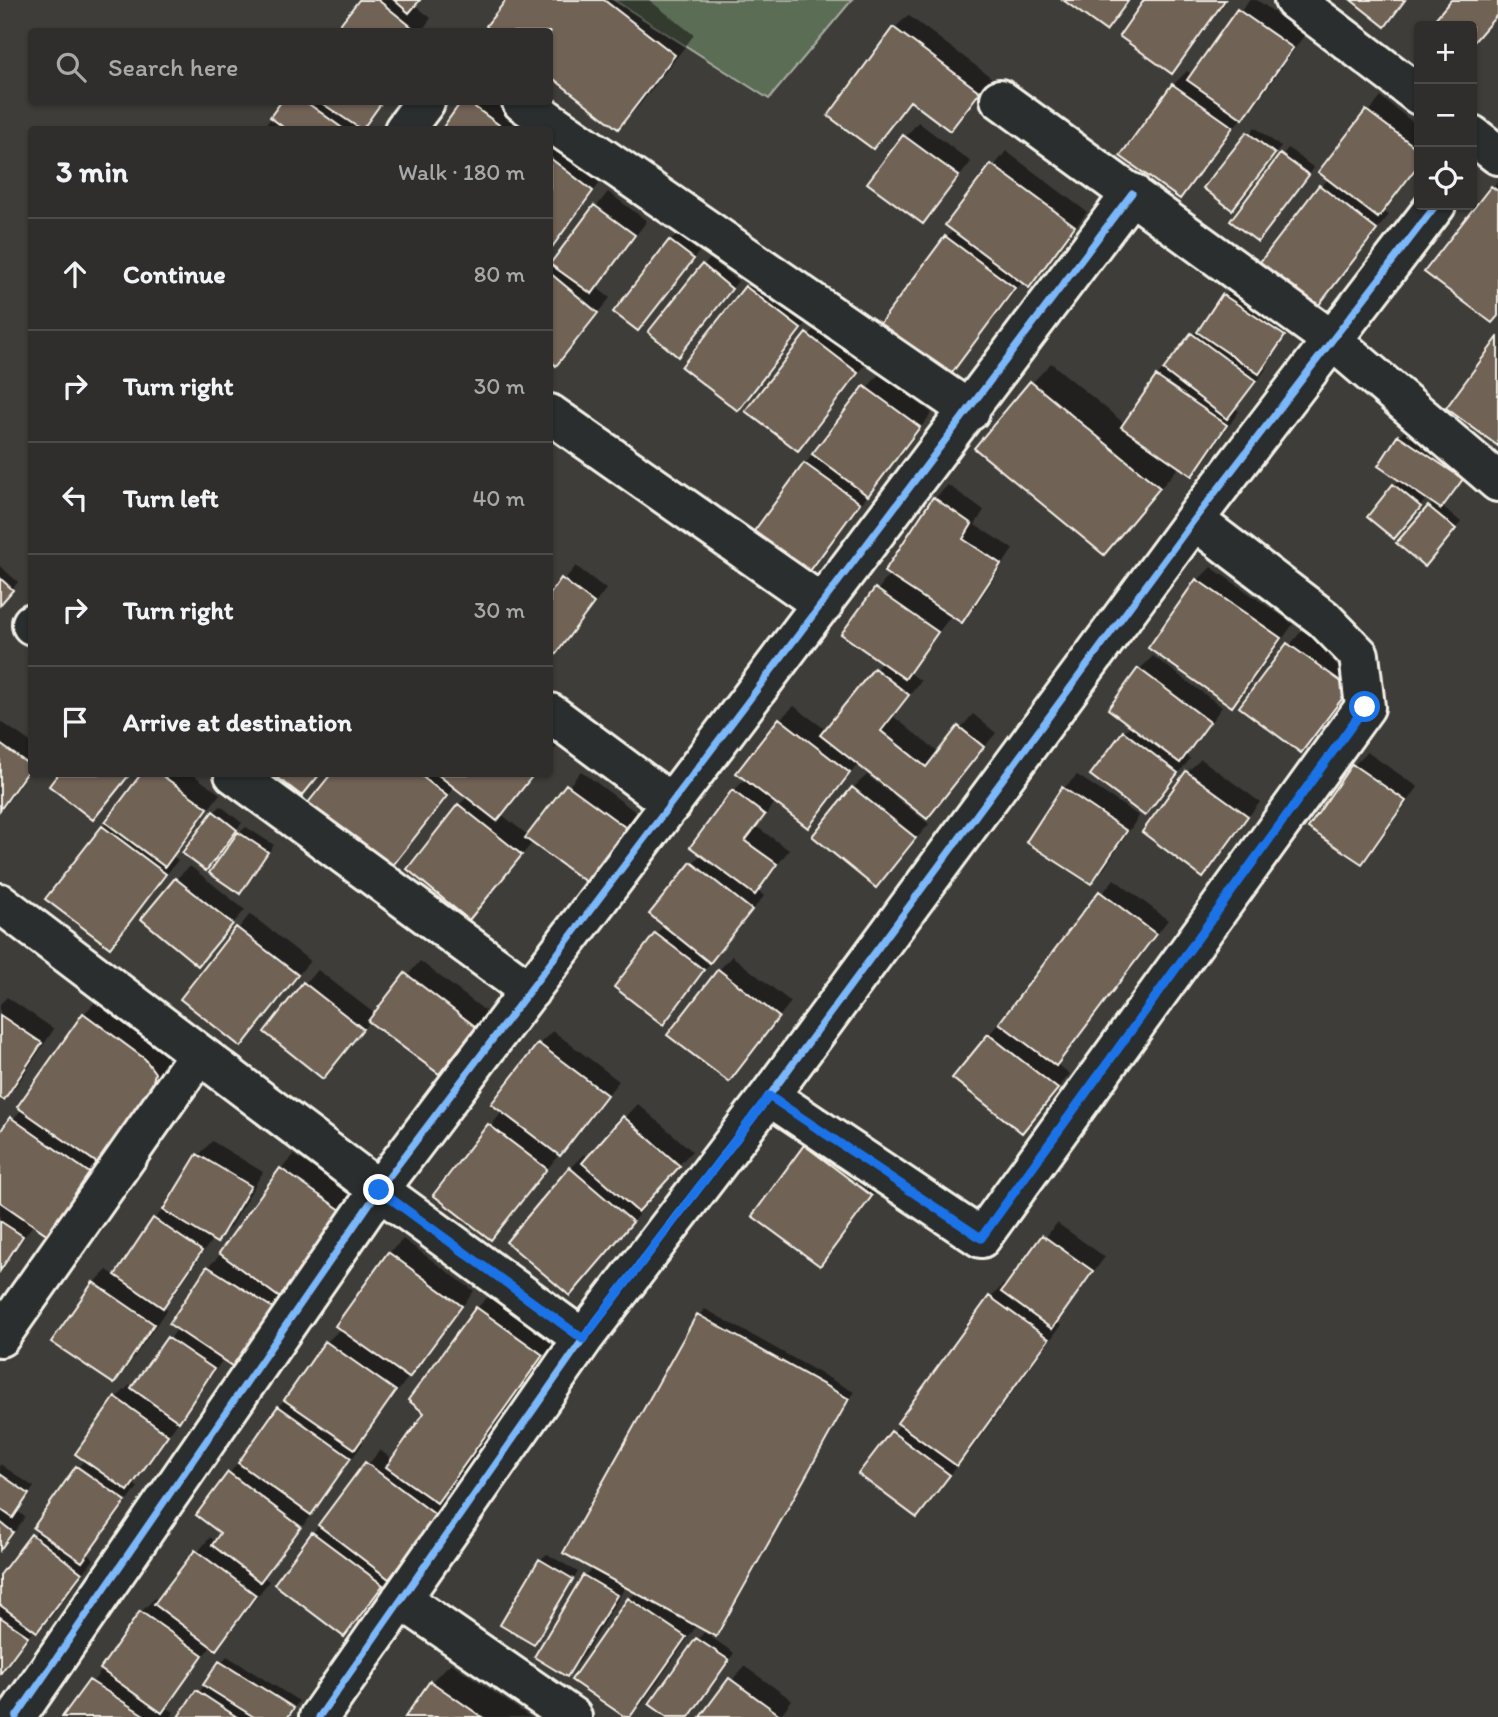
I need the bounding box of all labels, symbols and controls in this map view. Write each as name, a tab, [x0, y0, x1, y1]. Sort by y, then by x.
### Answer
map controls	[1414, 21, 1477, 210]
button: +	[1414, 21, 1477, 84]
search box	[28, 28, 553, 105]
icon: search	[52, 48, 90, 86]
text: Search here	[108, 51, 238, 83]
button: −	[1414, 84, 1477, 147]
button: locate	[1414, 147, 1477, 210]
text: 3 min	[56, 153, 128, 190]
text: Walk · 180 m	[398, 158, 525, 186]
icon: ahead	[56, 255, 94, 293]
text: Continue	[123, 258, 226, 290]
text: 80 m	[474, 260, 525, 288]
icon: right	[56, 367, 94, 405]
text: Turn right	[123, 370, 234, 402]
text: 30 m	[474, 372, 525, 400]
icon: left	[56, 479, 94, 517]
text: Turn left	[123, 482, 219, 514]
text: 40 m	[472, 484, 525, 512]
icon: right	[56, 591, 94, 629]
text: Turn right	[123, 594, 234, 626]
text: 30 m	[474, 596, 525, 624]
route start	[1349, 691, 1380, 722]
icon: arrive	[56, 703, 94, 741]
text: Arrive at destination	[123, 706, 352, 738]
route end	[363, 1174, 394, 1205]

